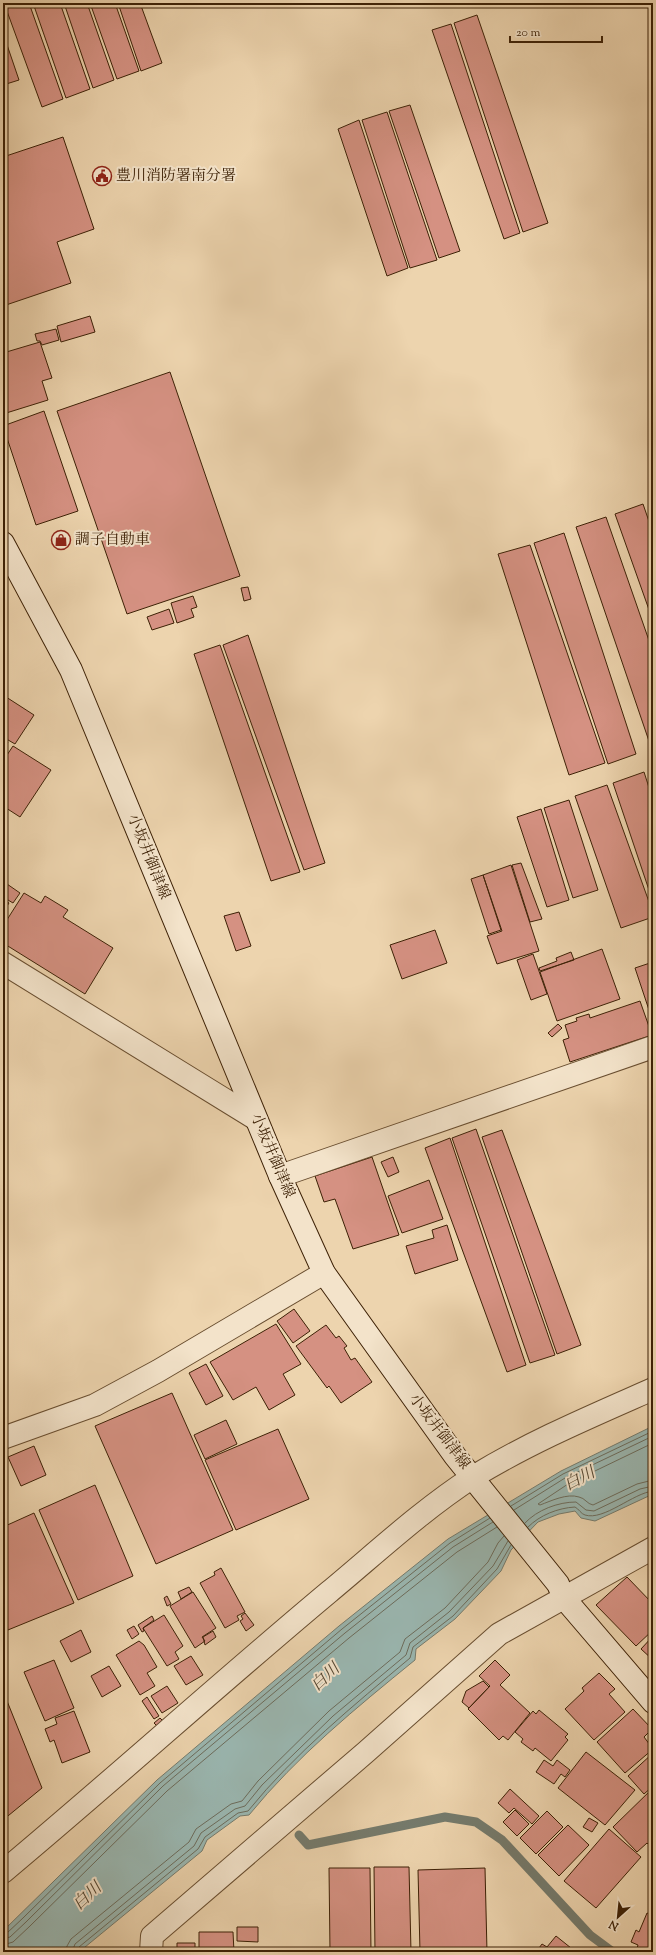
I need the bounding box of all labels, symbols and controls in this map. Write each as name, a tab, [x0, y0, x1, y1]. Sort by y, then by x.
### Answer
scale bar	[510, 18, 602, 44]
text: 20 m	[516, 24, 541, 42]
public building icon: 豊川消防署南分署	[91, 165, 113, 187]
place label: 豊川消防署南分署	[116, 166, 236, 187]
shop icon: 調子自動車	[50, 529, 72, 551]
place label: 調子自動車	[75, 530, 150, 551]
street label: 小坂井御津線	[121, 811, 175, 903]
street label: 小坂井御津線	[245, 1110, 299, 1202]
street label: 小坂井御津線	[404, 1390, 474, 1474]
water label: 白川	[560, 1461, 601, 1498]
water label: 白川	[306, 1657, 347, 1697]
water label: 白川	[68, 1876, 109, 1916]
north arrow	[598, 1897, 638, 1937]
text: N	[606, 1916, 622, 1935]

